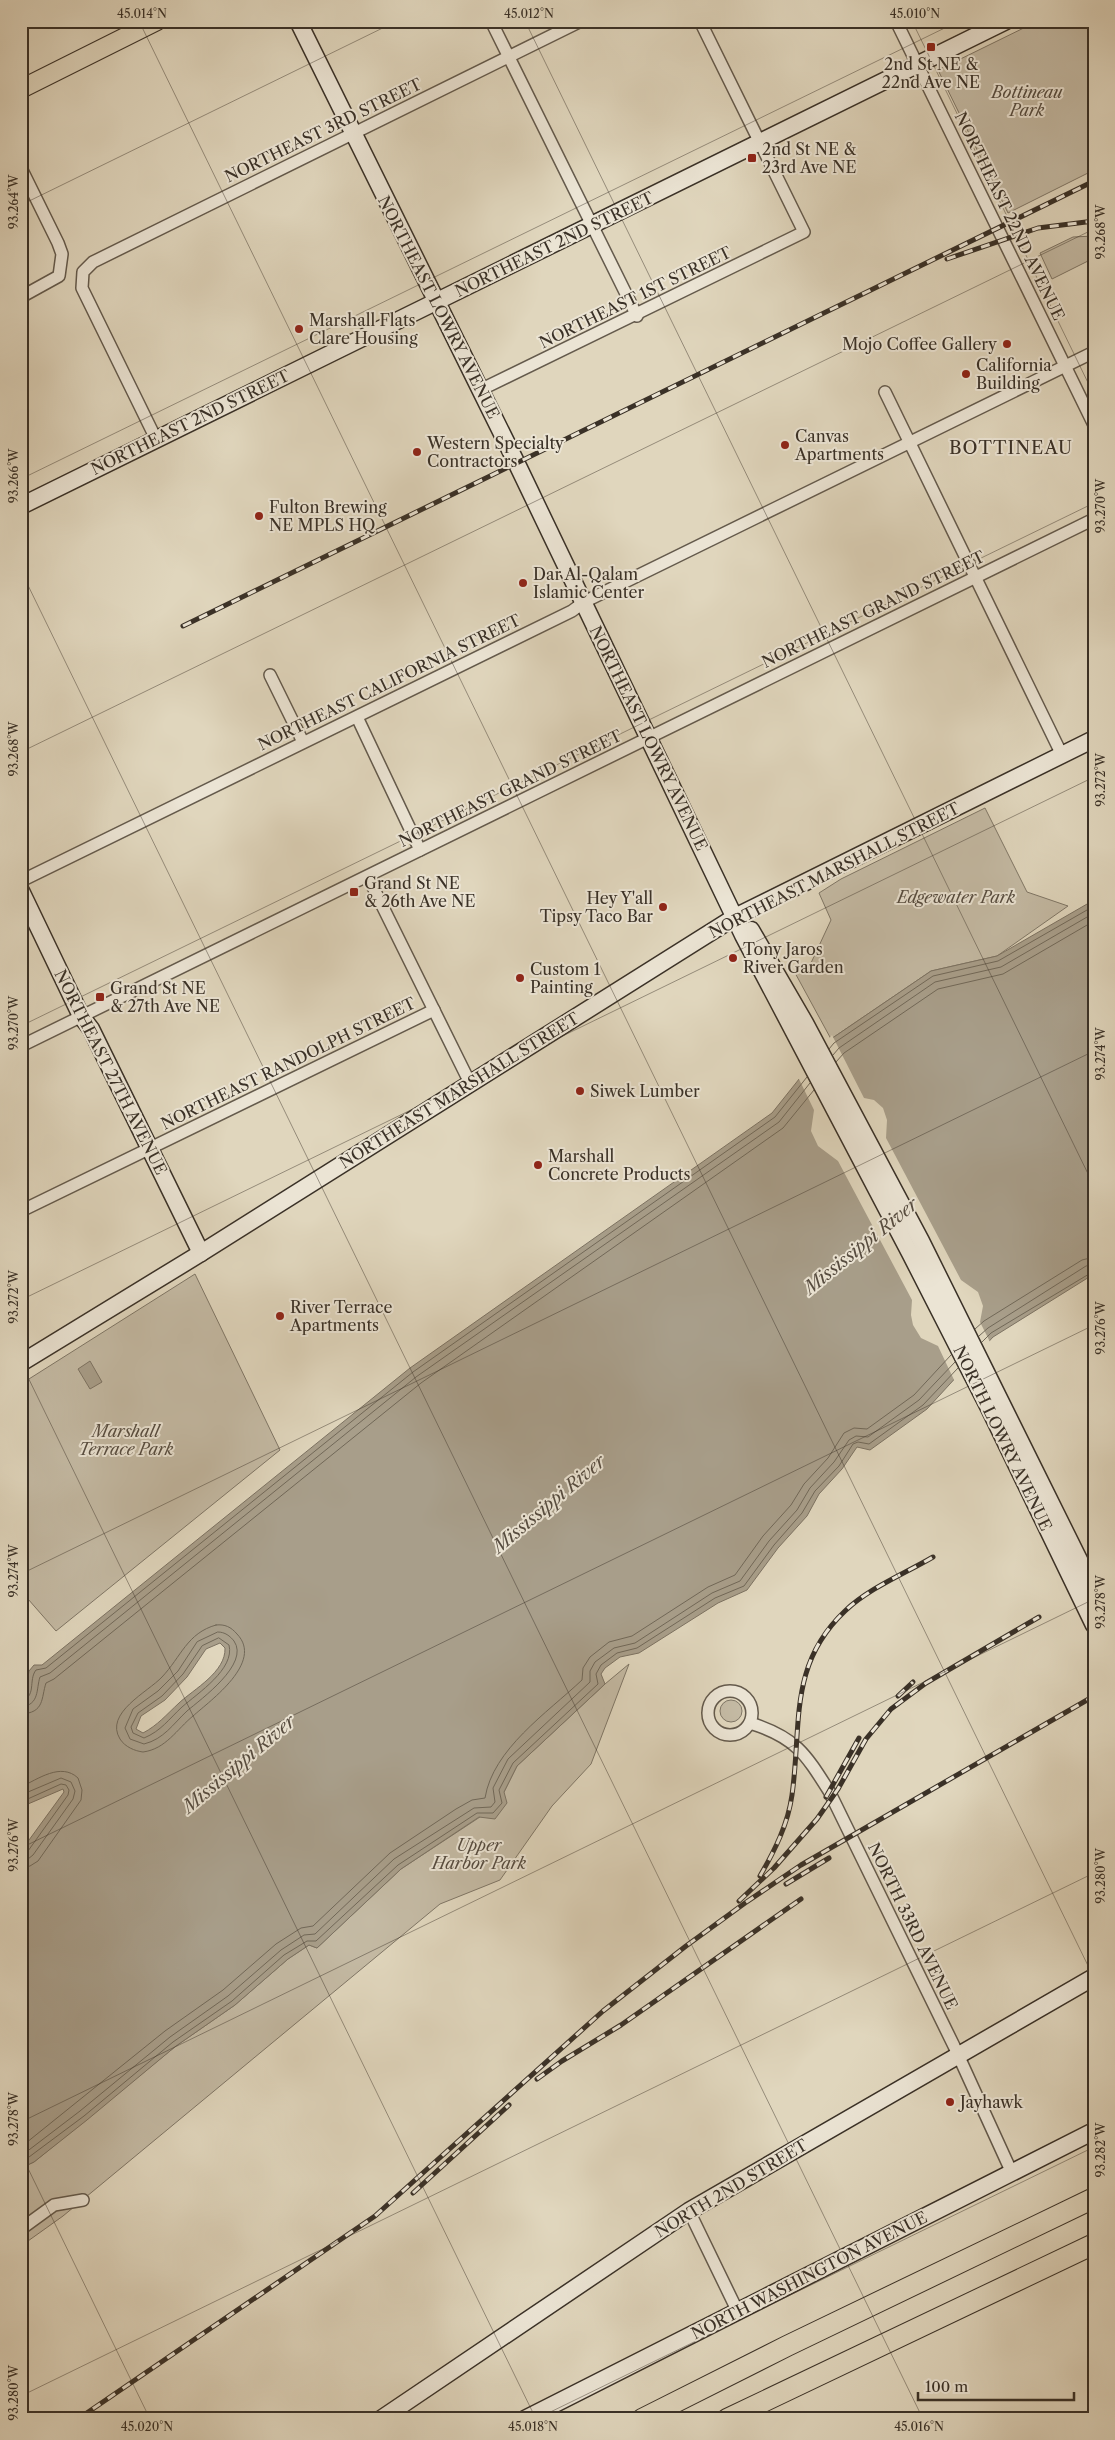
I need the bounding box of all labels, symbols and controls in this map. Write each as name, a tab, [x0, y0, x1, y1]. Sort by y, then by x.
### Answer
text: 45.014°N	[117, 6, 167, 21]
text: 45.012°N	[504, 6, 554, 21]
text: 45.010°N	[890, 6, 940, 21]
marker: 2nd St NE & 22nd Ave NE	[925, 41, 937, 53]
place label: 2nd St NE & 22nd Ave NE	[882, 54, 980, 92]
street label: NORTHEAST 3RD STREET	[221, 74, 425, 186]
park label: Bottineau Park	[990, 82, 1063, 120]
street label: NORTHEAST 22ND AVENUE	[951, 108, 1069, 324]
place label: 2nd St NE & 23rd Ave NE	[762, 139, 856, 177]
marker: 2nd St NE & 23rd Ave NE	[746, 152, 758, 164]
text: 93.264°W	[6, 174, 21, 229]
street label: NORTHEAST 2ND STREET	[451, 187, 657, 301]
street label: NORTHEAST LOWRY AVENUE	[374, 192, 504, 422]
text: 93.268°W	[1093, 204, 1108, 259]
street label: NORTHEAST 1ST STREET	[536, 242, 734, 352]
place label: Marshall Flats Clare Housing	[309, 310, 418, 348]
marker: Marshall Flats Clare Housing	[293, 323, 305, 335]
place label: Mojo Coffee Gallery	[842, 334, 998, 354]
marker: Mojo Coffee Gallery	[1001, 338, 1013, 350]
place label: California Building	[976, 355, 1052, 393]
street label: NORTHEAST 2ND STREET	[87, 365, 293, 479]
marker: California Building	[960, 368, 972, 380]
place label: Canvas Apartments	[794, 426, 884, 464]
place label: Western Specialty Contractors	[426, 433, 565, 471]
district label: BOTTINEAU	[949, 437, 1073, 459]
marker: Canvas Apartments	[779, 439, 791, 451]
marker: Western Specialty Contractors	[411, 446, 423, 458]
text: 93.266°W	[6, 448, 21, 503]
text: 93.270°W	[1093, 478, 1108, 533]
place label: Fulton Brewing NE MPLS HQ	[269, 497, 387, 535]
marker: Fulton Brewing NE MPLS HQ	[253, 510, 265, 522]
street label: NORTHEAST GRAND STREET	[758, 546, 988, 672]
place label: Dar Al-Qalam Islamic Center	[533, 564, 644, 602]
marker: Dar Al-Qalam Islamic Center	[517, 577, 529, 589]
street label: NORTHEAST CALIFORNIA STREET	[254, 610, 524, 754]
street label: NORTHEAST LOWRY AVENUE	[586, 622, 712, 854]
text: 93.268°W	[6, 721, 21, 776]
street label: NORTHEAST GRAND STREET	[395, 725, 625, 851]
text: 93.272°W	[1093, 752, 1108, 807]
street label: NORTHEAST MARSHALL STREET	[705, 798, 963, 942]
place label: Grand St NE & 26th Ave NE	[364, 873, 476, 911]
marker: Grand St NE & 26th Ave NE	[348, 886, 360, 898]
park label: Edgewater Park	[895, 887, 1016, 907]
place label: Hey Y'all Tipsy Taco Bar	[540, 888, 653, 926]
marker: Hey Y'all Tipsy Taco Bar	[657, 901, 669, 913]
place label: Tony Jaros River Garden	[743, 939, 844, 977]
marker: Tony Jaros River Garden	[727, 952, 739, 964]
place label: Custom 1 Painting	[530, 959, 601, 997]
street label: NORTHEAST 27TH AVENUE	[50, 966, 172, 1178]
marker: Custom 1 Painting	[514, 972, 526, 984]
place label: Grand St NE & 27th Ave NE	[110, 978, 220, 1016]
marker: Grand St NE & 27th Ave NE	[94, 991, 106, 1003]
street label: NORTHEAST RANDOLPH STREET	[157, 992, 419, 1134]
text: 93.270°W	[6, 995, 21, 1050]
street label: NORTHEAST MARSHALL STREET	[336, 1008, 582, 1172]
text: 93.274°W	[1093, 1027, 1108, 1081]
place label: Siwek Lumber	[590, 1081, 700, 1101]
marker: Siwek Lumber	[574, 1085, 586, 1097]
place label: Marshall Concrete Products	[548, 1146, 690, 1184]
marker: Marshall Concrete Products	[532, 1159, 544, 1171]
water label: Mississippi River	[798, 1192, 924, 1300]
text: 93.272°W	[6, 1269, 21, 1324]
place label: River Terrace Apartments	[289, 1297, 392, 1335]
text: 93.276°W	[1093, 1300, 1108, 1355]
marker: River Terrace Apartments	[274, 1310, 286, 1322]
street label: NORTH LOWRY AVENUE	[949, 1342, 1057, 1534]
park label: Marshall Terrace Park	[79, 1421, 174, 1459]
water label: Mississippi River	[487, 1449, 611, 1559]
text: 93.274°W	[6, 1544, 21, 1598]
text: 93.278°W	[1093, 1574, 1108, 1629]
water label: Mississippi River	[177, 1709, 301, 1819]
text: 93.276°W	[6, 1817, 21, 1872]
park label: Upper Harbor Park	[430, 1835, 527, 1873]
street label: NORTH 33RD AVENUE	[864, 1839, 962, 2013]
text: 93.280°W	[1093, 1847, 1108, 1904]
text: 93.278°W	[6, 2091, 21, 2146]
place label: Jayhawk	[957, 2092, 1023, 2112]
marker: Jayhawk	[944, 2096, 956, 2108]
text: 93.282°W	[1093, 2122, 1108, 2177]
street label: NORTH 2ND STREET	[651, 2134, 811, 2242]
street label: NORTH WASHINGTON AVENUE	[688, 2207, 930, 2343]
text: 93.280°W	[6, 2364, 21, 2421]
scale bar	[918, 2370, 1074, 2402]
text: 100 m	[925, 2377, 968, 2396]
text: 45.020°N	[121, 2419, 173, 2434]
text: 45.018°N	[508, 2419, 558, 2434]
text: 45.016°N	[894, 2419, 944, 2434]

